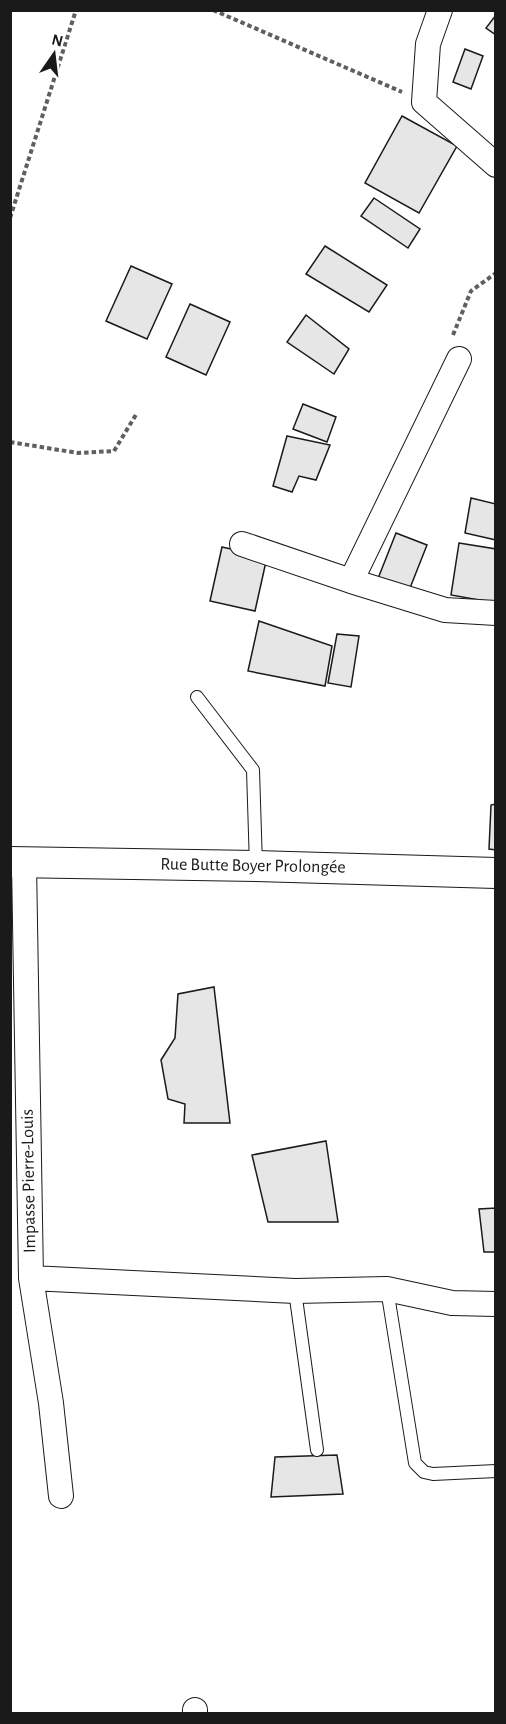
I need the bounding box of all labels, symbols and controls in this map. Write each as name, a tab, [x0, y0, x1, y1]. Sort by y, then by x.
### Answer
north arrow	[24, 24, 84, 84]
text: N	[50, 31, 65, 50]
street label: Rue Butte Boyer Prolongée	[160, 855, 346, 877]
street label: Impasse Pierre-Louis	[19, 1109, 39, 1253]

